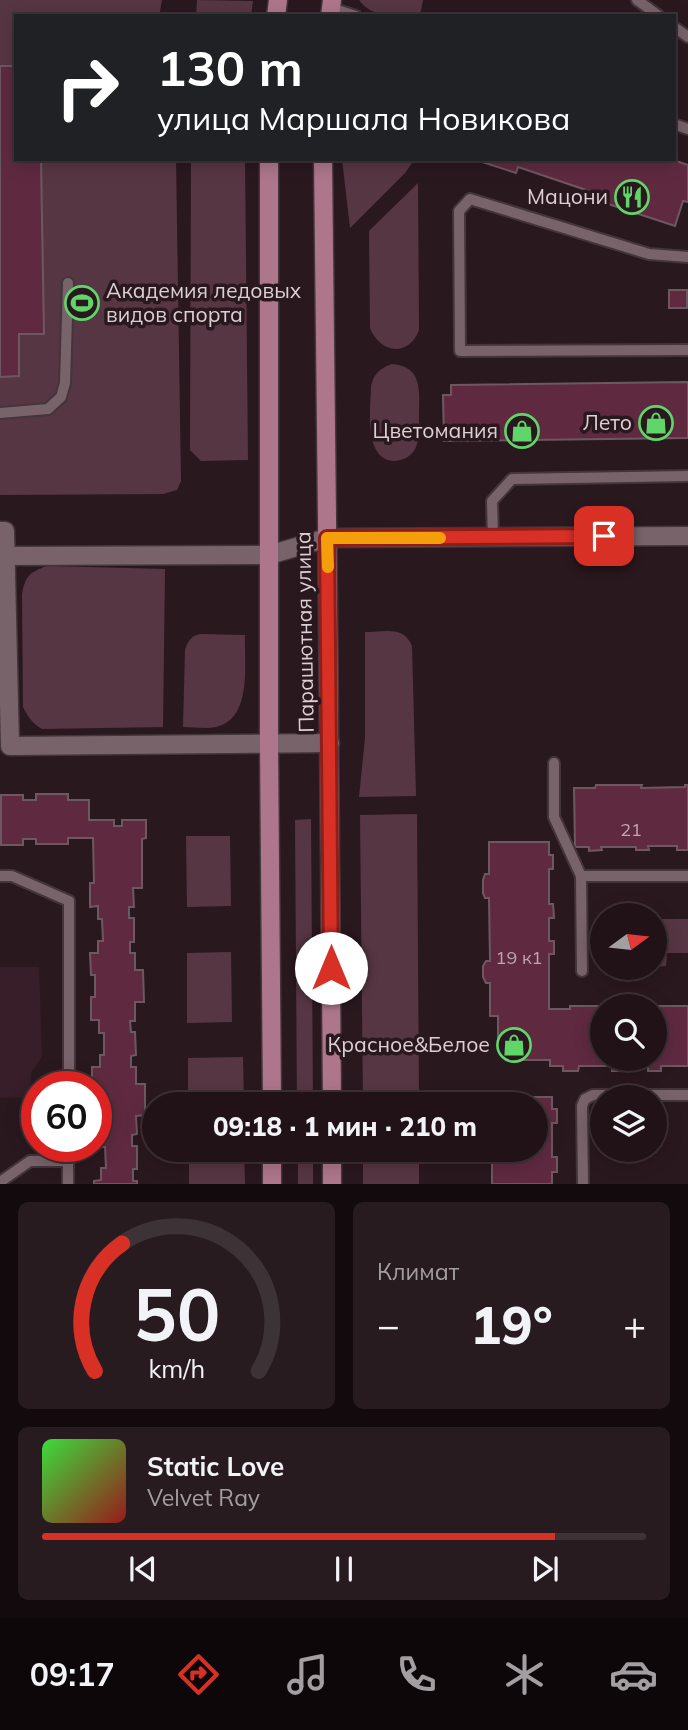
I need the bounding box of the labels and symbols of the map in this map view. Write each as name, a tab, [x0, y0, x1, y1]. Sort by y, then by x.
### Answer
restaurant icon: Мацони	[613, 178, 651, 216]
place label: Мацони	[527, 183, 608, 209]
place label: Академия ледовых видов спорта	[106, 277, 302, 327]
sports icon: Академия ледовых видов спорта	[63, 284, 101, 322]
shop icon: Лето	[637, 404, 675, 442]
place label: Лето	[583, 409, 632, 435]
shop icon: Цветомания	[503, 412, 541, 450]
place label: Цветомания	[373, 417, 498, 443]
pin	[574, 506, 634, 566]
street label: Парашютная улица	[289, 531, 319, 733]
house number: 21	[620, 818, 642, 841]
north arrow	[590, 903, 667, 980]
position arrow	[294, 931, 368, 1005]
house number: 19 к1	[496, 946, 542, 969]
shop icon: Красное&Белое	[495, 1026, 533, 1064]
place label: Красное&Белое	[327, 1031, 490, 1057]
speed limit sign: 60	[21, 1071, 112, 1162]

